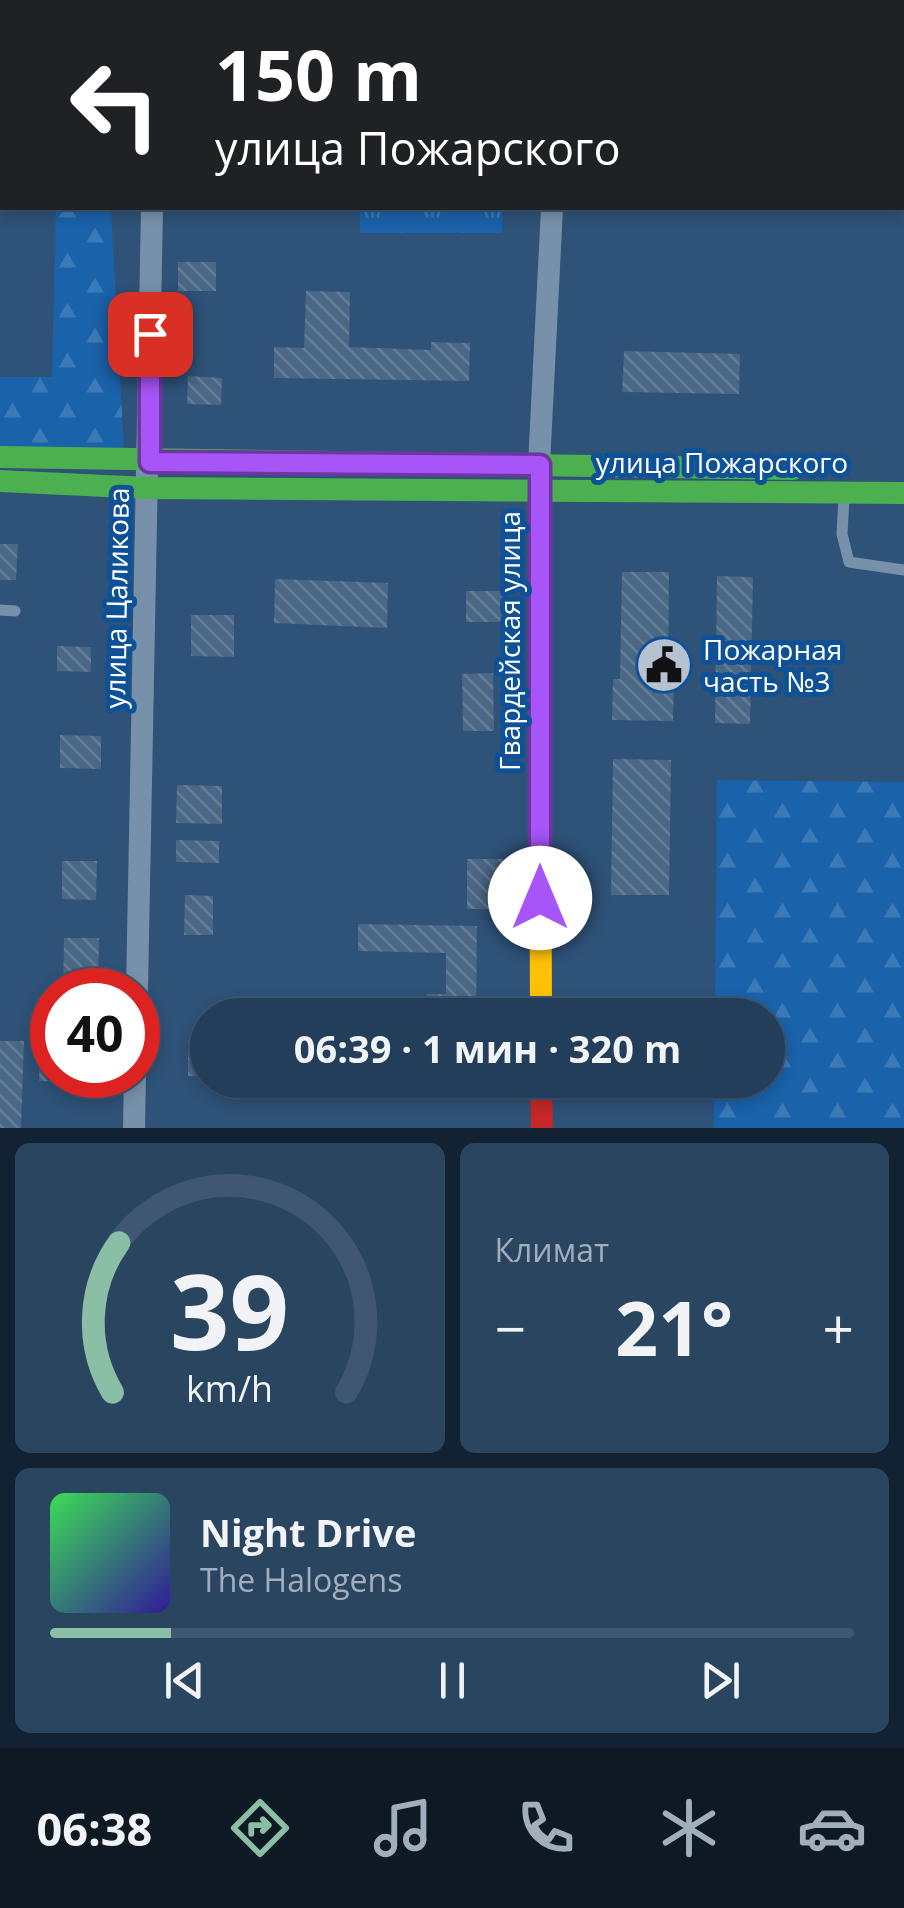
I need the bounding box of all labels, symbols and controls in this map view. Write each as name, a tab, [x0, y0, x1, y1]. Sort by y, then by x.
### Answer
text: 150 m	[215, 26, 422, 122]
icon: left	[50, 40, 180, 170]
text: улица Пожарского	[215, 117, 621, 178]
pin	[108, 292, 193, 377]
icon: arrive	[123, 307, 178, 362]
street label: улица Пожарского	[596, 443, 848, 481]
street label: улица Цаликова	[95, 487, 137, 709]
street label: Гвардейская улица	[490, 511, 528, 771]
place label: Пожарная часть №3	[703, 630, 842, 700]
public building icon: Пожарная часть №3	[634, 635, 694, 695]
position arrow	[488, 846, 592, 950]
speed limit sign: 40	[30, 968, 160, 1098]
text: 06:39 · 1 мин · 320 m	[294, 1022, 681, 1074]
text: Климат	[495, 1228, 609, 1271]
text: 39	[170, 1239, 289, 1380]
text: 21°	[615, 1276, 733, 1378]
text: −	[495, 1290, 526, 1365]
text: +	[823, 1290, 854, 1365]
text: km/h	[186, 1364, 273, 1412]
text: Night Drive	[200, 1506, 416, 1558]
text: The Halogens	[200, 1558, 402, 1601]
icon: previous	[157, 1653, 212, 1708]
icon: pause	[425, 1653, 480, 1708]
icon: next	[693, 1653, 748, 1708]
icon: directions	[225, 1793, 295, 1863]
icon: music	[368, 1793, 438, 1863]
icon: phone	[511, 1793, 581, 1863]
icon: climate	[654, 1793, 724, 1863]
icon: car	[797, 1793, 867, 1863]
text: 06:38	[37, 1798, 152, 1859]

